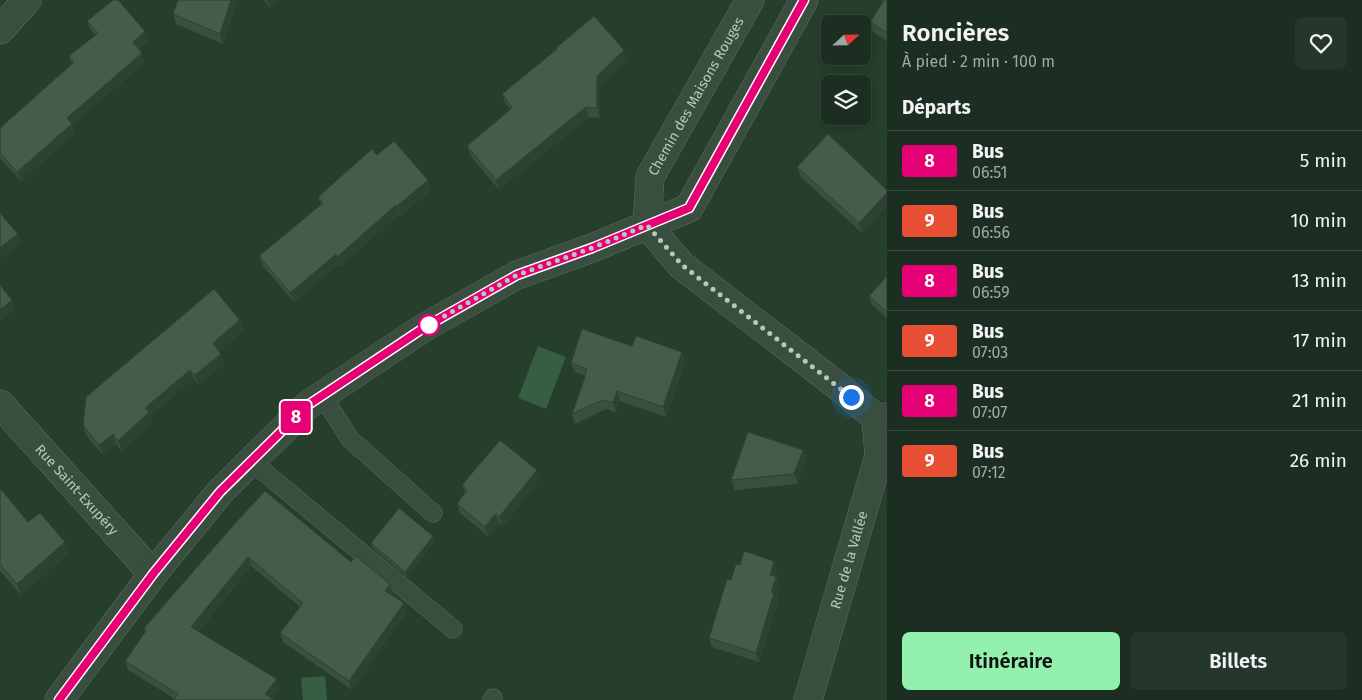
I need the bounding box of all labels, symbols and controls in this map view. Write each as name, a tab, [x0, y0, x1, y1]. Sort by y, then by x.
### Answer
street label: Chemin des Maisons Rouges	[645, 14, 748, 179]
north arrow	[821, 15, 871, 65]
map controls	[821, 15, 871, 125]
button: heart	[1295, 17, 1347, 69]
text: Roncières	[902, 19, 1009, 47]
text: À pied · 2 min · 100 m	[902, 52, 1055, 71]
button: layers	[821, 75, 871, 125]
text: Départs	[902, 96, 971, 119]
text: Bus	[972, 140, 1004, 163]
text: 5 min	[1300, 149, 1347, 172]
text: 8	[924, 150, 935, 172]
text: 06:51	[972, 163, 1008, 182]
text: Bus	[972, 200, 1004, 223]
text: 10 min	[1290, 209, 1347, 232]
text: 9	[924, 210, 935, 232]
text: 06:56	[972, 223, 1010, 242]
text: Bus	[972, 260, 1004, 283]
text: 13 min	[1291, 269, 1347, 292]
text: 8	[924, 270, 935, 292]
text: 06:59	[972, 283, 1010, 302]
unlabelled marker	[418, 314, 440, 336]
text: Bus	[972, 320, 1004, 343]
text: 17 min	[1293, 329, 1347, 352]
text: 9	[924, 330, 935, 352]
text: 07:03	[972, 343, 1008, 362]
text: Bus	[972, 380, 1004, 403]
your location	[839, 385, 864, 410]
text: 21 min	[1292, 389, 1347, 412]
text: 8	[924, 390, 935, 412]
line badge: 8	[280, 401, 312, 433]
text: 07:07	[972, 403, 1007, 422]
text: 8	[291, 406, 301, 428]
text: Bus	[972, 440, 1004, 463]
street label: Rue Saint-Exupéry	[31, 441, 122, 539]
text: 26 min	[1290, 449, 1347, 472]
text: 9	[924, 450, 935, 472]
text: 07:12	[972, 463, 1006, 482]
street label: Rue de la Vallée	[827, 509, 872, 611]
button: Itinéraire	[902, 632, 1120, 690]
button: Billets	[1130, 632, 1347, 690]

